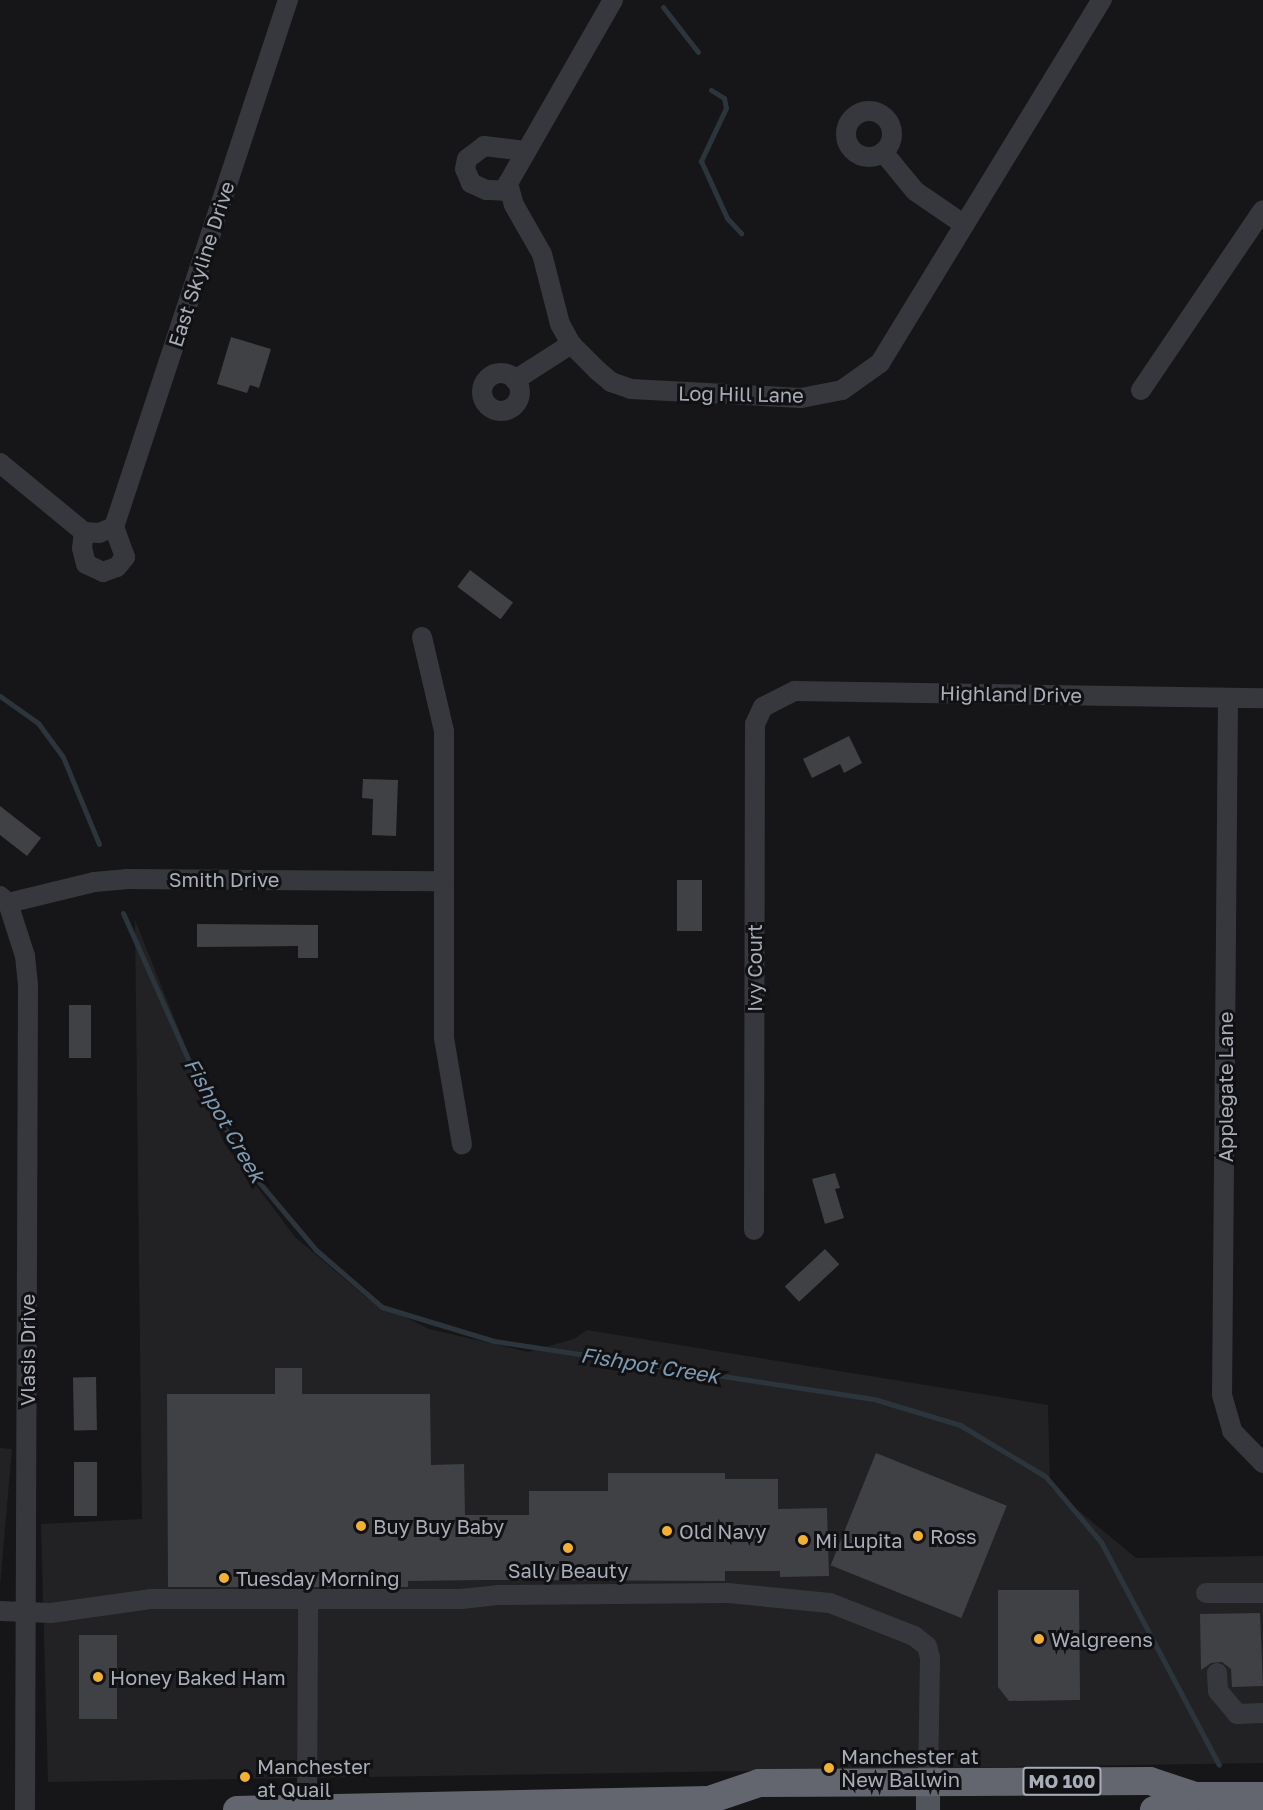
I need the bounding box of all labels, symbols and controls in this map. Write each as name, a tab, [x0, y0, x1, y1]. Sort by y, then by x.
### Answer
street label: East Skyline Drive	[163, 178, 239, 350]
street label: Log Hill Lane	[678, 381, 804, 407]
street label: Highland Drive	[940, 681, 1082, 707]
street label: Smith Drive	[169, 867, 279, 891]
street label: Ivy Court	[742, 924, 766, 1012]
street label: Applegate Lane	[1213, 1012, 1237, 1162]
water label: Fishpot Creek	[179, 1053, 271, 1187]
street label: Vlasis Drive	[15, 1294, 39, 1406]
water label: Fishpot Creek	[579, 1342, 721, 1388]
place label: Buy Buy Baby	[373, 1514, 504, 1538]
marker: Buy Buy Baby	[354, 1519, 368, 1533]
place label: Old Navy	[679, 1519, 766, 1543]
marker: Old Navy	[660, 1524, 674, 1538]
place label: Ross	[930, 1524, 977, 1548]
place label: Mi Lupita	[815, 1528, 903, 1552]
marker: Ross	[911, 1529, 925, 1543]
marker: Mi Lupita	[796, 1533, 810, 1547]
marker: Sally Beauty	[561, 1541, 575, 1555]
place label: Sally Beauty	[508, 1558, 628, 1582]
place label: Tuesday Morning	[236, 1566, 400, 1590]
marker: Tuesday Morning	[217, 1571, 231, 1585]
place label: Walgreens	[1051, 1627, 1153, 1651]
marker: Walgreens	[1032, 1632, 1046, 1646]
place label: Honey Baked Ham	[110, 1665, 286, 1689]
marker: Honey Baked Ham	[91, 1670, 105, 1684]
place label: Manchester at New Ballwin	[841, 1744, 979, 1791]
place label: Manchester at Quail	[257, 1754, 371, 1801]
marker: Manchester at New Ballwin	[822, 1761, 836, 1775]
road number: MO 100	[1022, 1766, 1102, 1796]
marker: Manchester at Quail	[238, 1770, 252, 1784]

